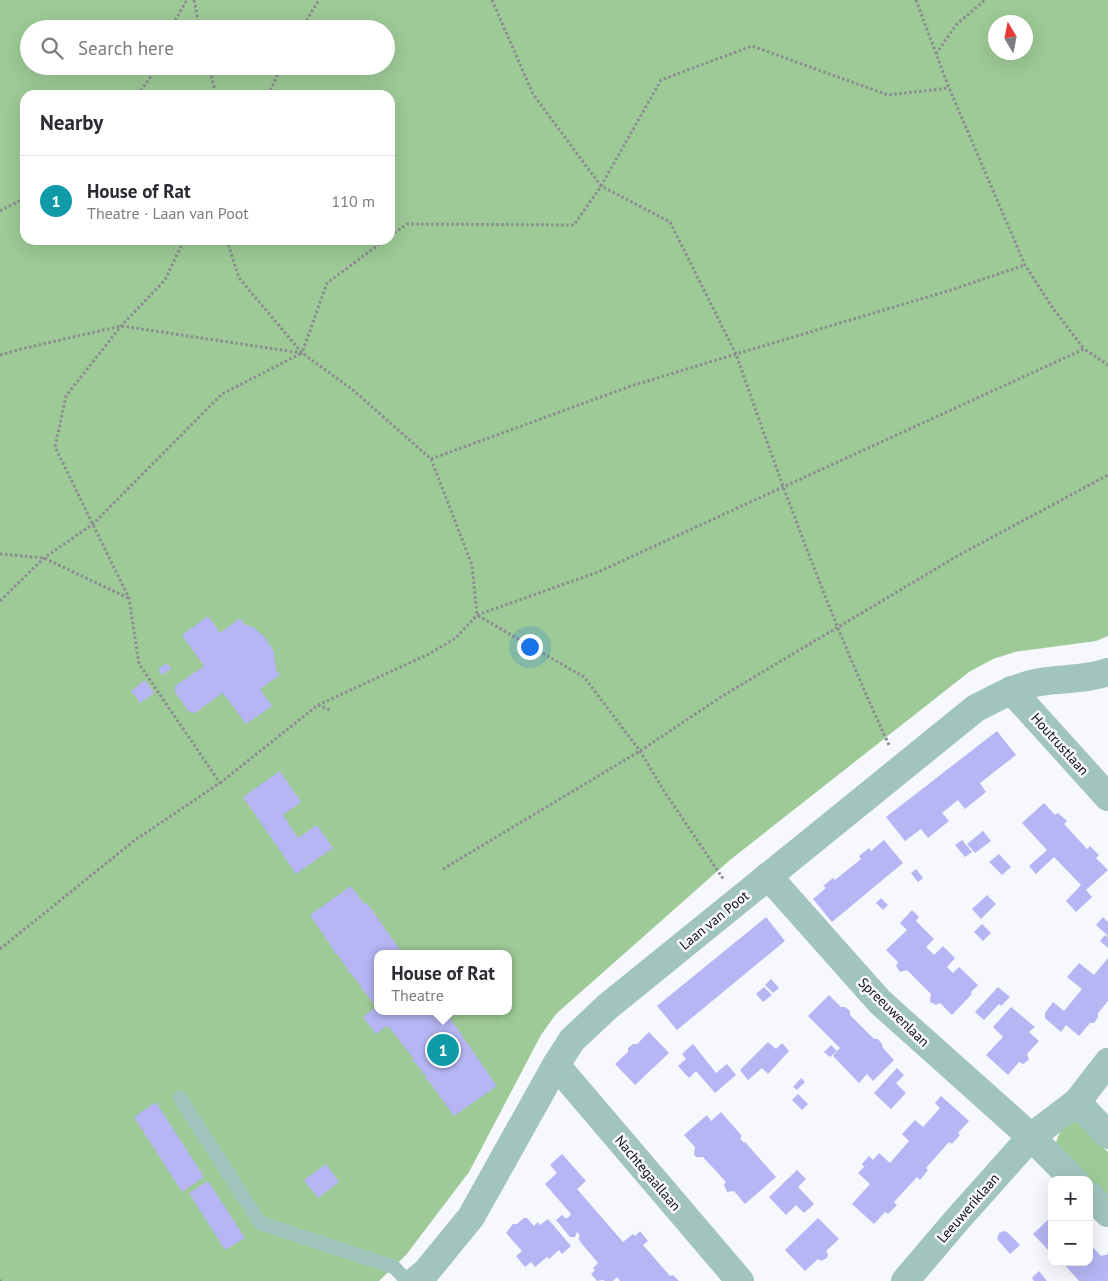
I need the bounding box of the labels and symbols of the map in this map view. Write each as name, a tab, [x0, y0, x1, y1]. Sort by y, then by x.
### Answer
north arrow	[988, 15, 1033, 60]
your location	[517, 634, 543, 660]
street label: Houtrustlaan	[1027, 709, 1093, 779]
street label: Laan van Poot	[676, 886, 753, 953]
street label: Spreeuwenlaan	[855, 974, 933, 1050]
pin: 1	[427, 1031, 459, 1069]
street label: Nachtegaallaan	[611, 1132, 685, 1214]
street label: Leeuweriklaan	[933, 1170, 1003, 1246]

